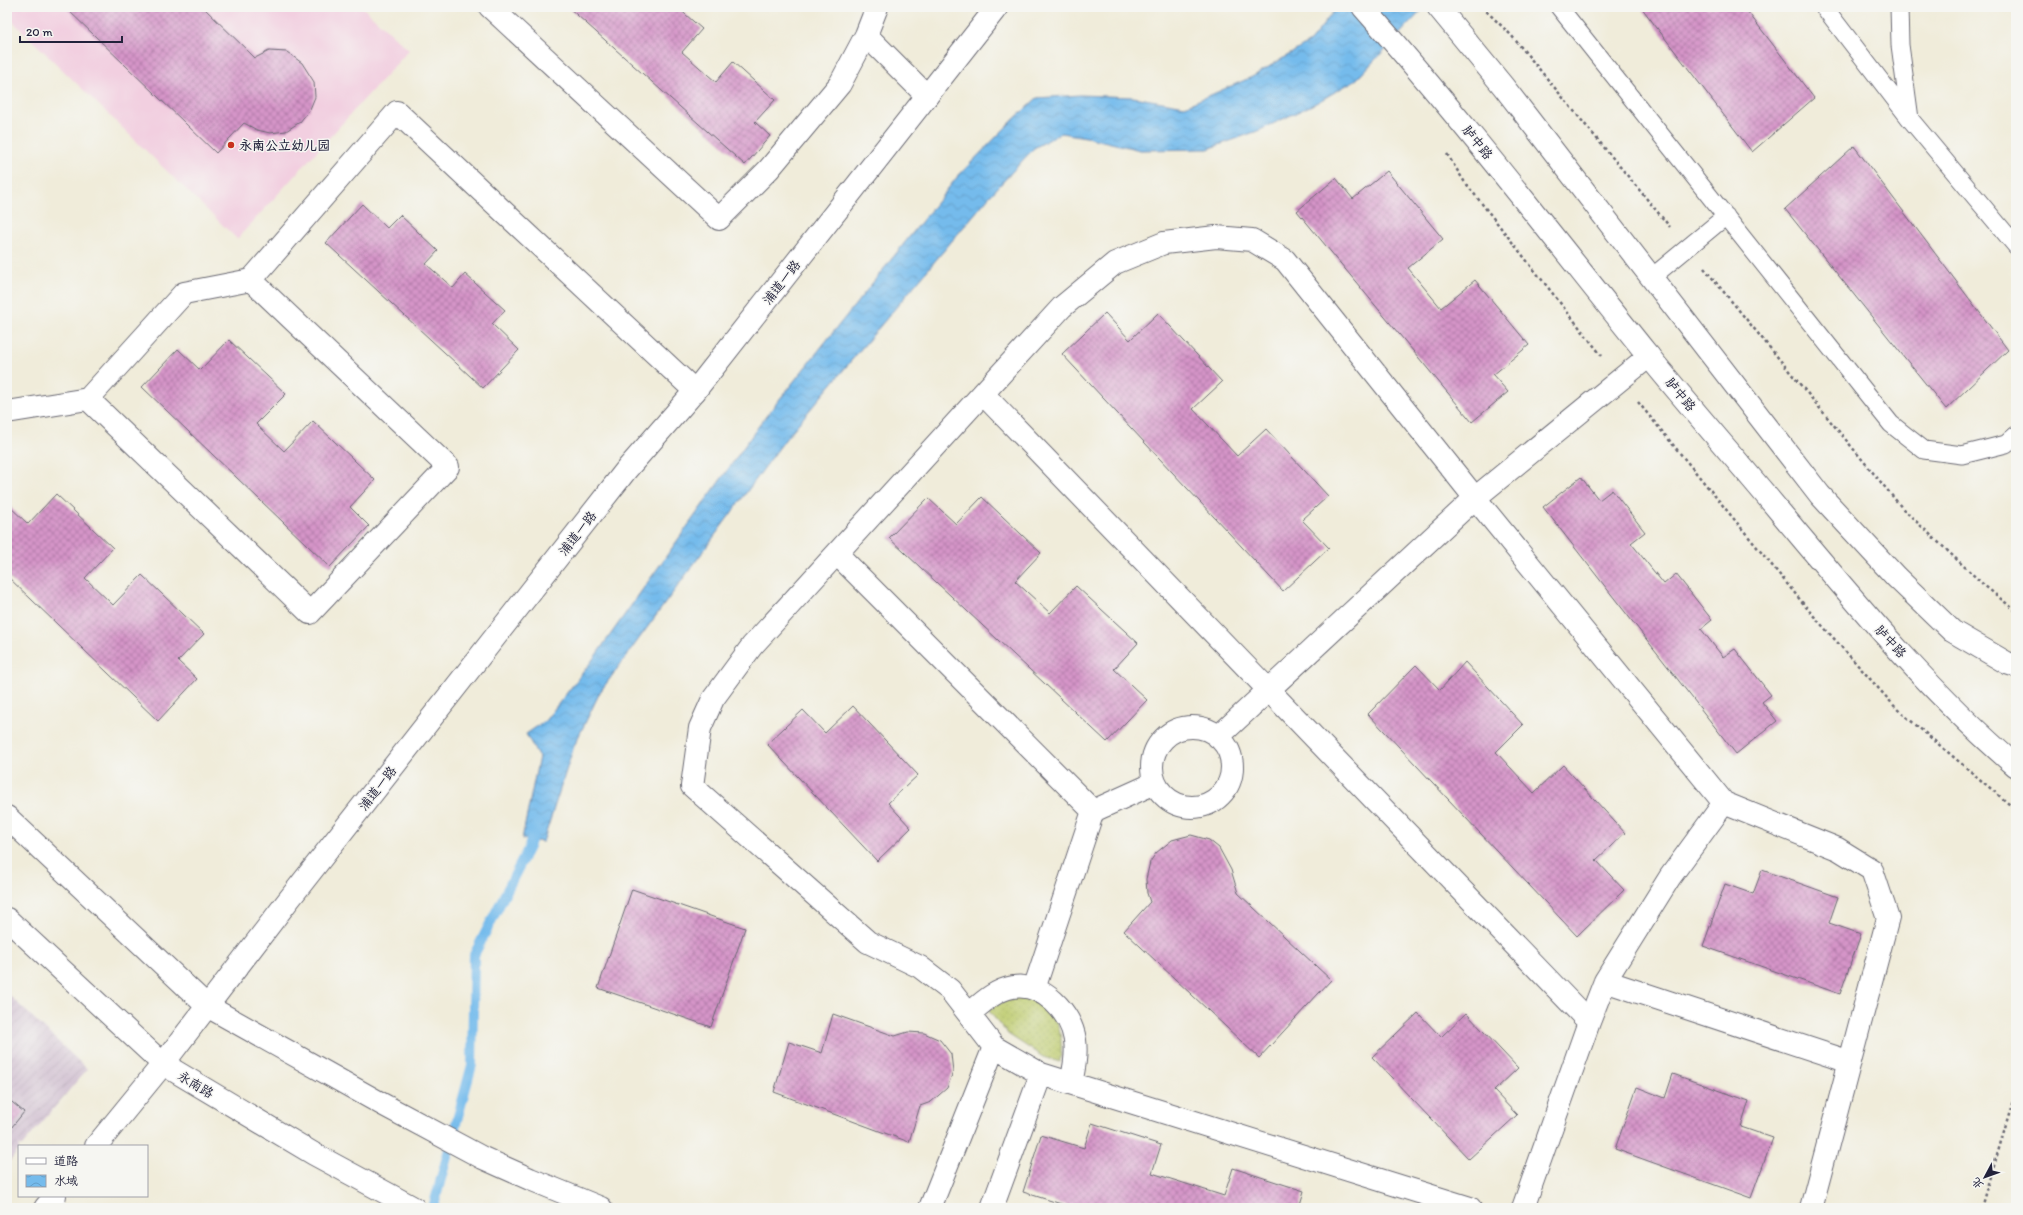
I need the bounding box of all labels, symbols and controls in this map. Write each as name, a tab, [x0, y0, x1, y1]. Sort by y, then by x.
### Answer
scale bar	[20, 18, 122, 44]
text: 20 m	[26, 25, 53, 39]
street label: 胪中路	[1460, 122, 1496, 162]
place label: 永南公立幼儿园	[239, 138, 330, 153]
marker: 永南公立幼儿园	[226, 140, 236, 150]
street label: 浦道一路	[759, 257, 803, 307]
street label: 胪中路	[1662, 375, 1699, 414]
street label: 浦道一路	[555, 508, 599, 558]
street label: 胪中路	[1872, 622, 1909, 661]
street label: 浦道一路	[355, 763, 399, 813]
street label: 永南路	[175, 1068, 216, 1101]
legend	[18, 1145, 148, 1197]
text: 道路	[54, 1154, 78, 1168]
north arrow	[1965, 1157, 2005, 1197]
text: 水域	[54, 1174, 78, 1188]
text: 北	[1969, 1175, 1986, 1192]

